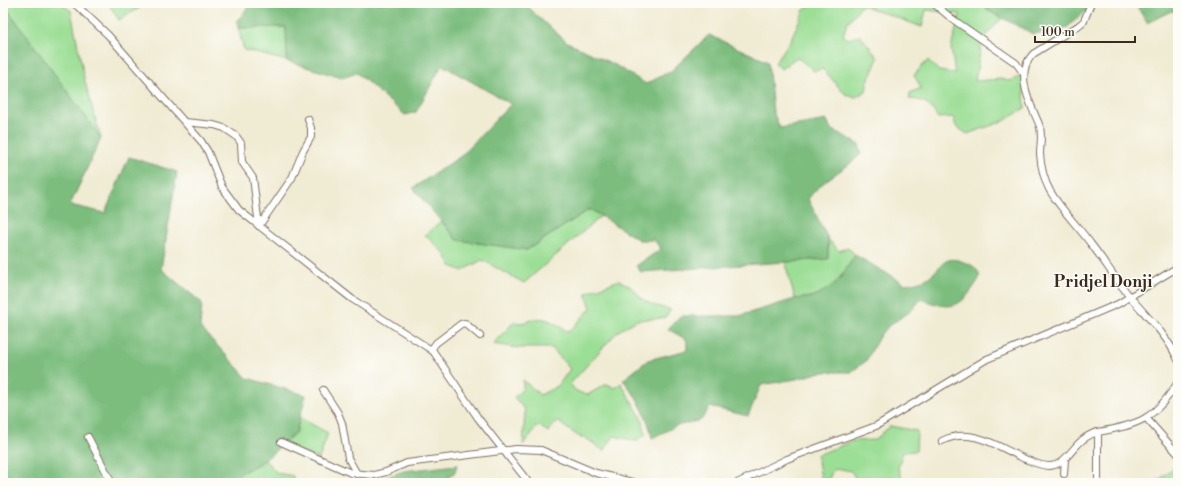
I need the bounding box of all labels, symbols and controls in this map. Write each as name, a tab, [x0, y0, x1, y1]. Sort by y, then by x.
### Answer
scale bar	[1035, 18, 1135, 44]
text: 100 m	[1041, 25, 1075, 40]
district label: Pridjel Donji	[1054, 272, 1152, 292]

